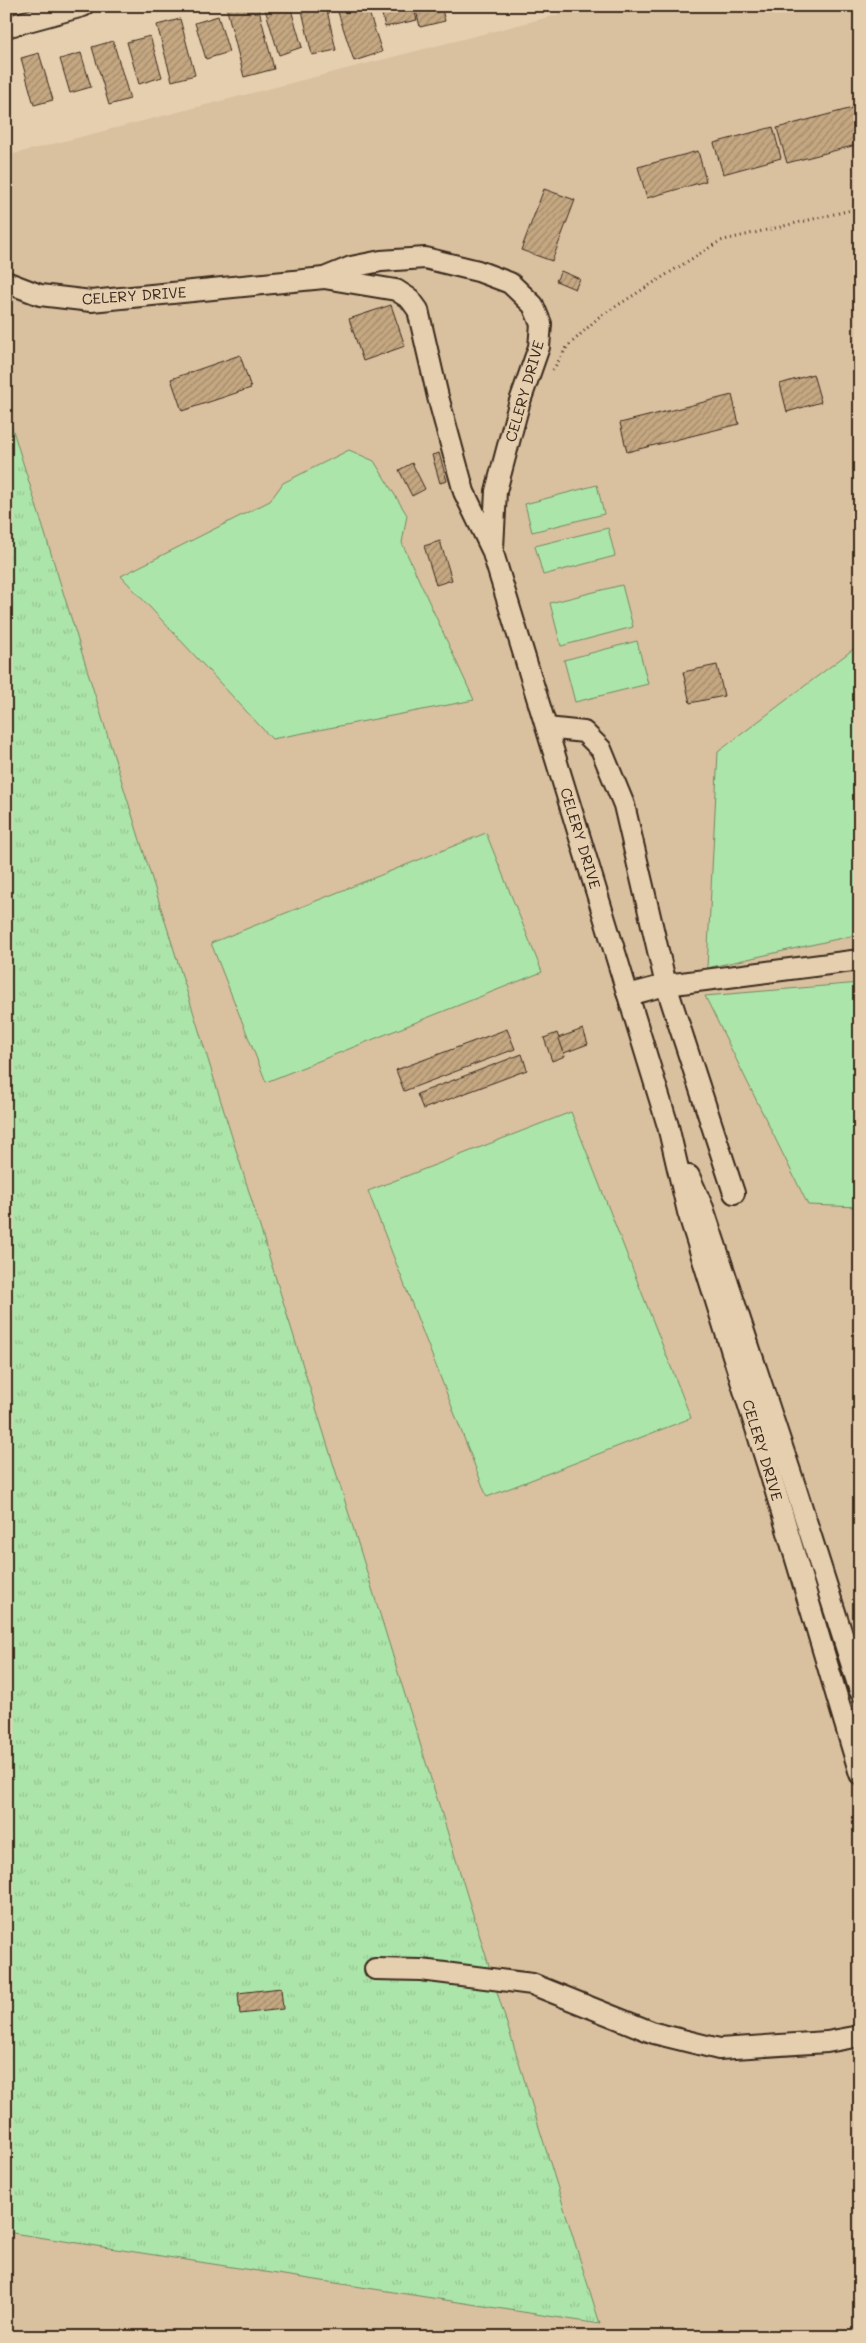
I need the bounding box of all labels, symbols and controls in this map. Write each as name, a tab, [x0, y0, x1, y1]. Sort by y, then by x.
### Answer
street label: CELERY DRIVE	[81, 281, 187, 309]
street label: CELERY DRIVE	[500, 338, 548, 444]
street label: CELERY DRIVE	[556, 785, 606, 891]
street label: CELERY DRIVE	[738, 1397, 788, 1503]

